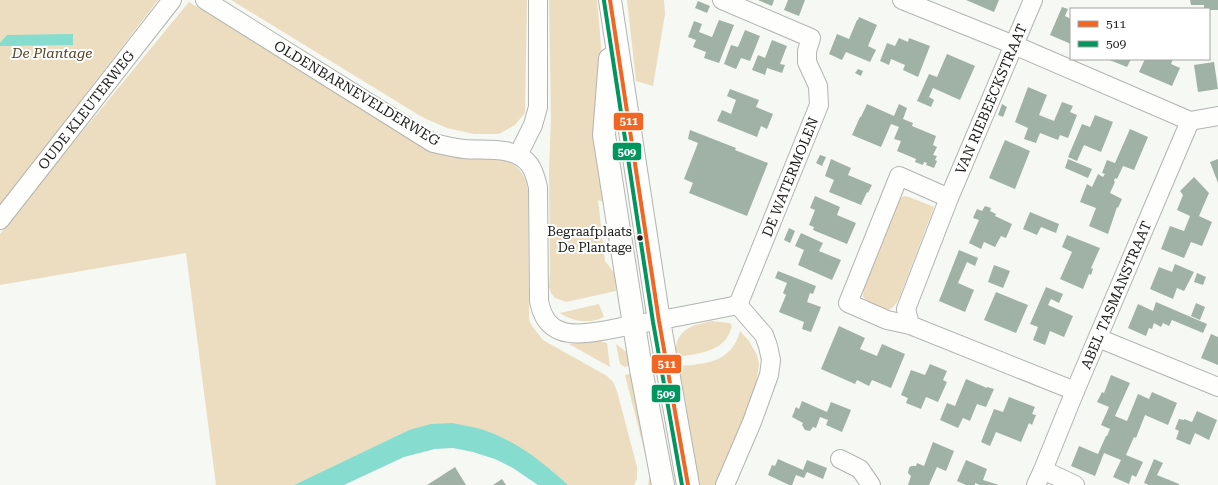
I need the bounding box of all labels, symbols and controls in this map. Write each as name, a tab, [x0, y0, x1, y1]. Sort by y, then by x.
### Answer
legend	[1070, 8, 1210, 60]
text: 511	[1106, 17, 1126, 31]
street label: VAN RIEBEECKSTRAAT	[952, 22, 1030, 176]
street label: OLDENBARNEVELDERWEG	[271, 37, 443, 149]
text: 509	[1106, 37, 1126, 51]
park label: De Plantage	[11, 45, 92, 61]
street label: OUDE KLEUTERWEG	[35, 47, 138, 173]
line badge: 511	[613, 112, 644, 131]
text: 511	[620, 115, 638, 128]
street label: DE WATERMOLEN	[759, 115, 821, 239]
line badge: 509	[612, 142, 642, 161]
text: 509	[618, 146, 636, 159]
street label: ABEL TASMANSTRAAT	[1078, 219, 1154, 371]
place label: Begraafplaats De Plantage	[547, 224, 632, 255]
marker: Begraafplaats De Plantage	[635, 233, 645, 243]
line badge: 511	[651, 354, 682, 374]
text: 511	[658, 358, 676, 371]
line badge: 509	[651, 384, 681, 403]
text: 509	[657, 388, 675, 401]

